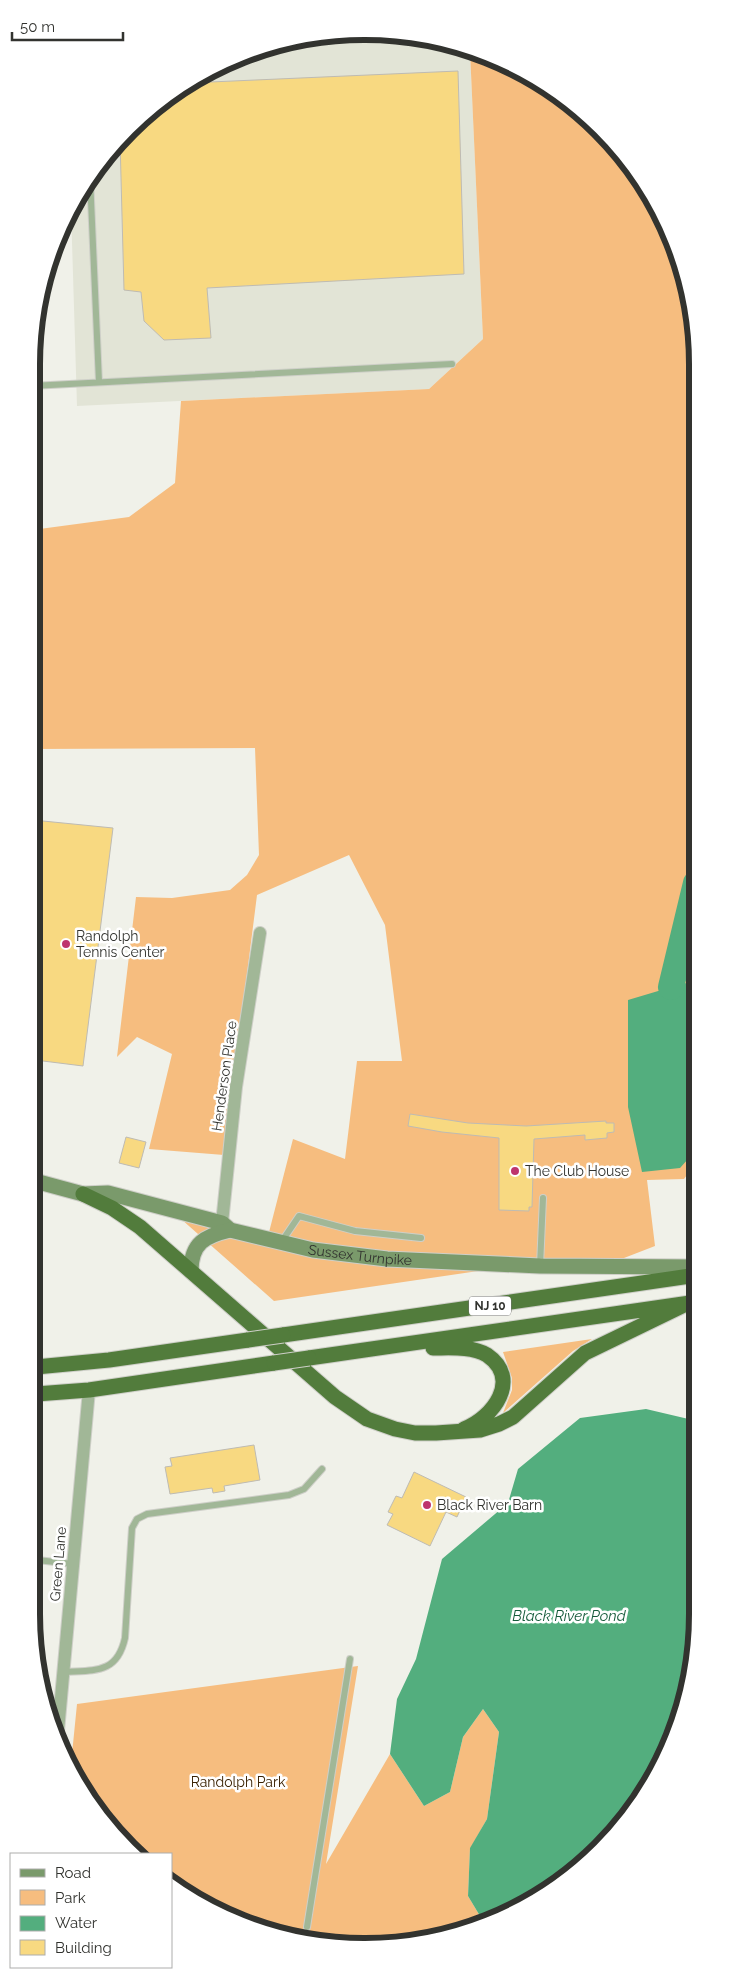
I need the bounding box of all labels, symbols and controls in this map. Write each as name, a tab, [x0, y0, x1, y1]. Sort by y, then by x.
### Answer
scale bar	[12, 10, 124, 42]
text: 50 m	[20, 18, 55, 36]
place label: Randolph Tennis Center	[76, 928, 165, 960]
marker: Randolph Tennis Center	[60, 938, 72, 950]
street label: Henderson Place	[208, 1020, 240, 1132]
place label: The Club House	[525, 1163, 629, 1179]
marker: The Club House	[509, 1165, 521, 1177]
street label: Sussex Turnpike	[306, 1241, 412, 1268]
road number: NJ 10	[469, 1296, 511, 1315]
place label: Black River Barn	[437, 1497, 542, 1513]
marker: Black River Barn	[421, 1499, 433, 1511]
street label: Green Lane	[47, 1526, 69, 1602]
water label: Black River Pond	[512, 1607, 627, 1625]
park label: Randolph Park	[191, 1774, 286, 1790]
legend	[10, 1853, 172, 1968]
text: Road	[55, 1864, 91, 1882]
text: Park	[55, 1889, 86, 1907]
text: Water	[55, 1914, 98, 1932]
text: Building	[55, 1939, 112, 1957]

